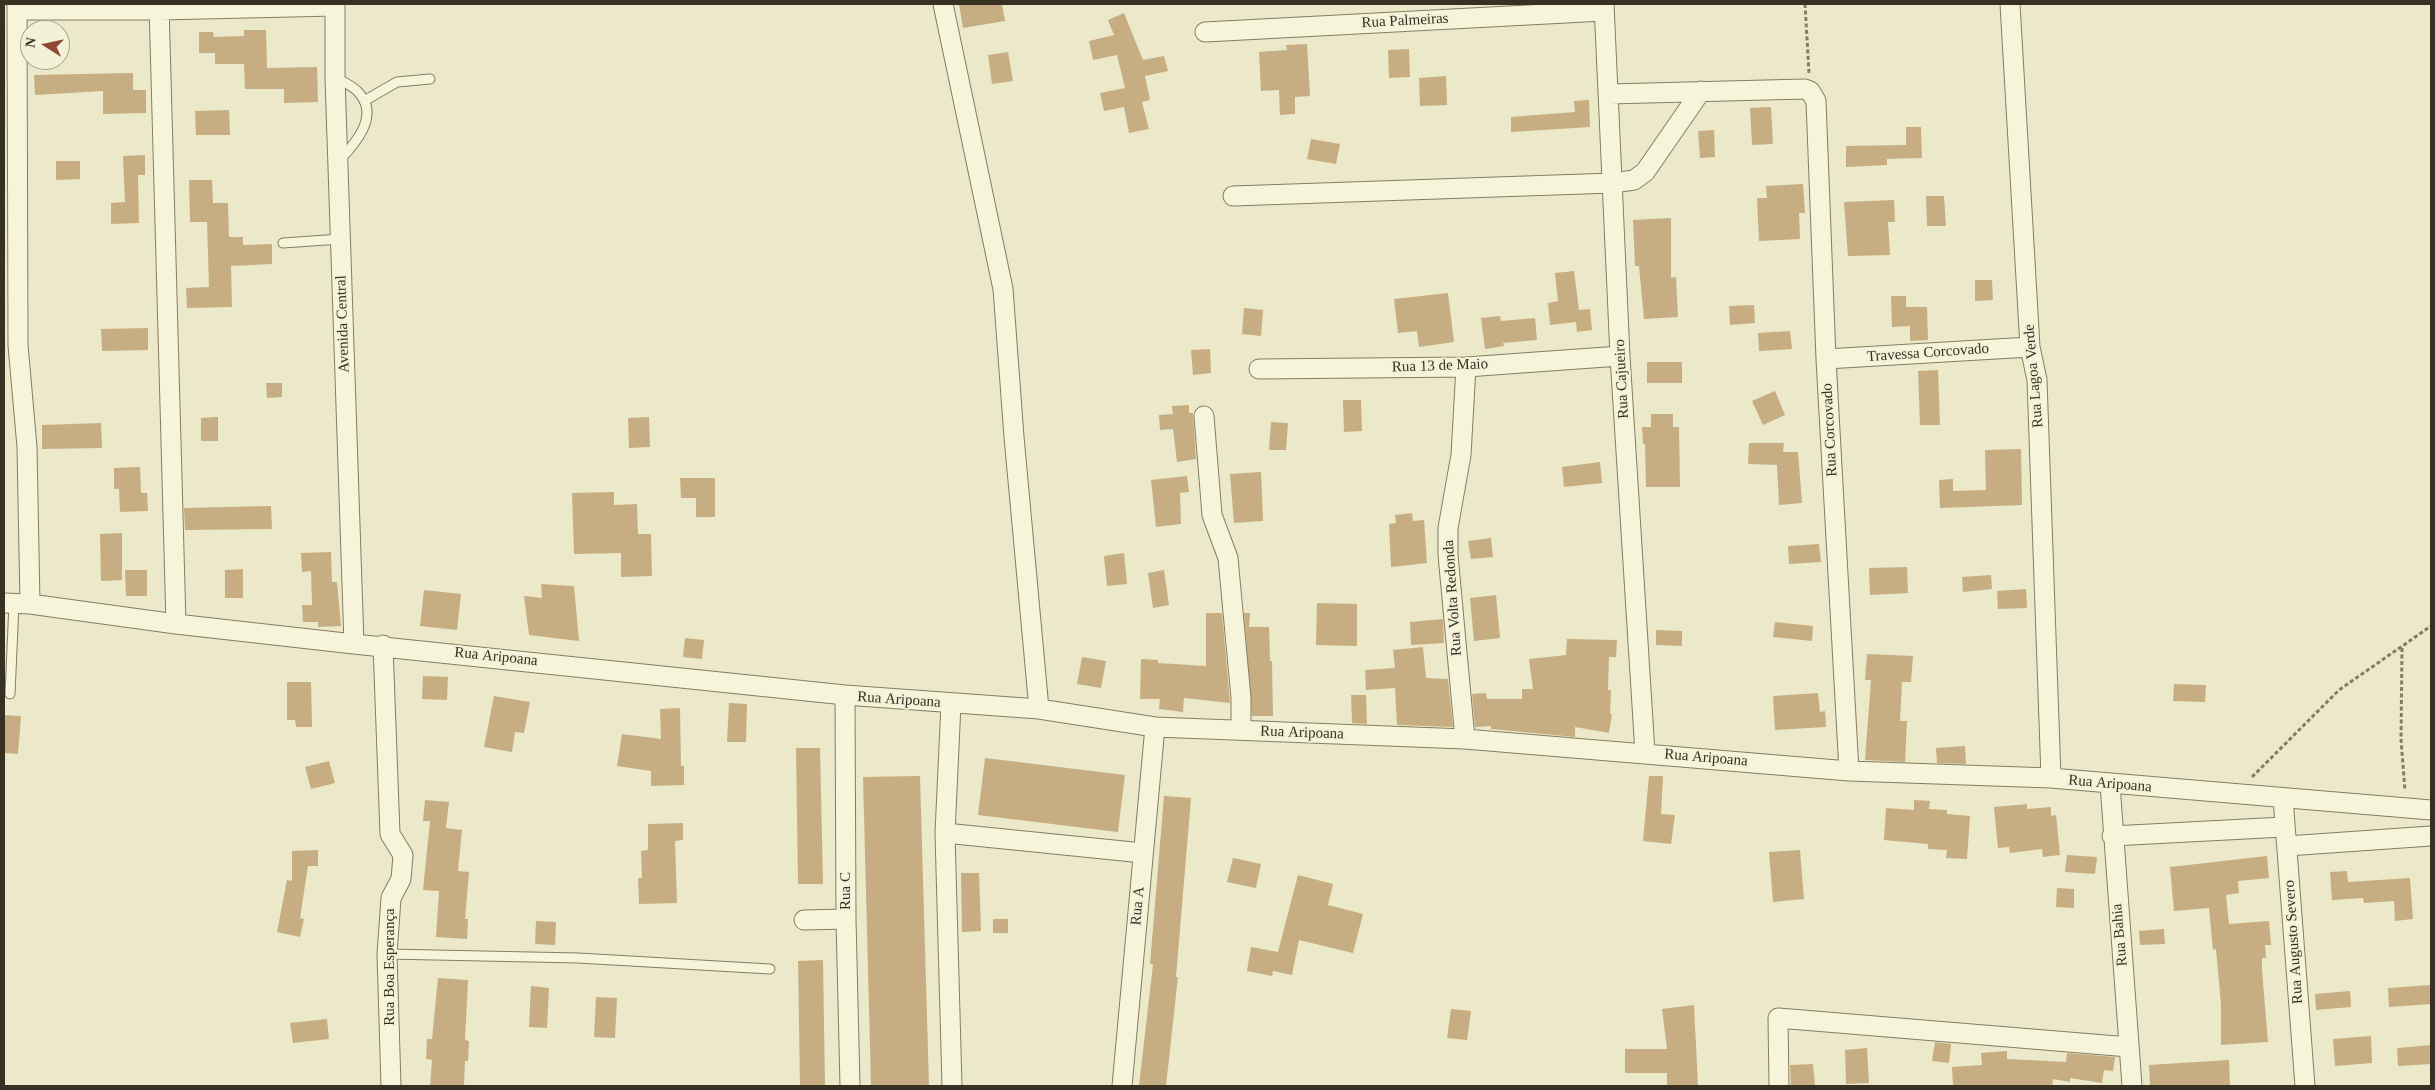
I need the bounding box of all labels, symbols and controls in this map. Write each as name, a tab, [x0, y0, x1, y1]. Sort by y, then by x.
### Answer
street label: Rua Palmeiras	[1361, 10, 1449, 32]
north arrow	[20, 20, 70, 70]
text: N	[22, 36, 39, 49]
street label: Avenida Central	[332, 275, 354, 373]
street label: Rua Lagoa Verde	[2020, 323, 2048, 429]
street label: Rua Cajueiro	[1611, 339, 1633, 419]
street label: Travessa Corcovado	[1866, 340, 1990, 366]
street label: Rua 13 de Maio	[1392, 355, 1488, 377]
street label: Rua Corcovado	[1819, 383, 1841, 477]
street label: Rua Volta Redonda	[1440, 539, 1466, 657]
street label: Rua Aripoana	[453, 644, 539, 670]
street label: Rua Aripoana	[857, 688, 941, 712]
street label: Rua Aripoana	[1260, 723, 1344, 743]
street label: Rua Aripoana	[1664, 745, 1748, 771]
street label: Rua Aripoana	[2068, 771, 2152, 797]
street label: Rua C	[837, 872, 855, 910]
street label: Rua Augusto Severo	[2281, 879, 2307, 1005]
street label: Rua A	[1127, 886, 1149, 926]
street label: Rua Bahia	[2108, 903, 2132, 967]
street label: Rua Boa Esperança	[381, 908, 399, 1026]

